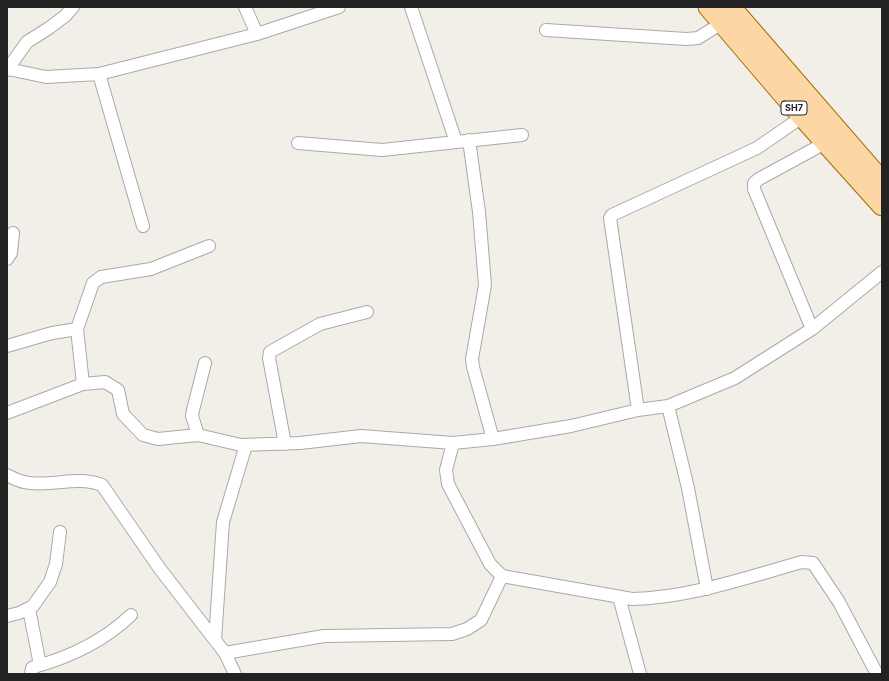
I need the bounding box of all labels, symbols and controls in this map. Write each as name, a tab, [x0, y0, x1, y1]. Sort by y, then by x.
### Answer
road number: SH7	[781, 101, 807, 115]

